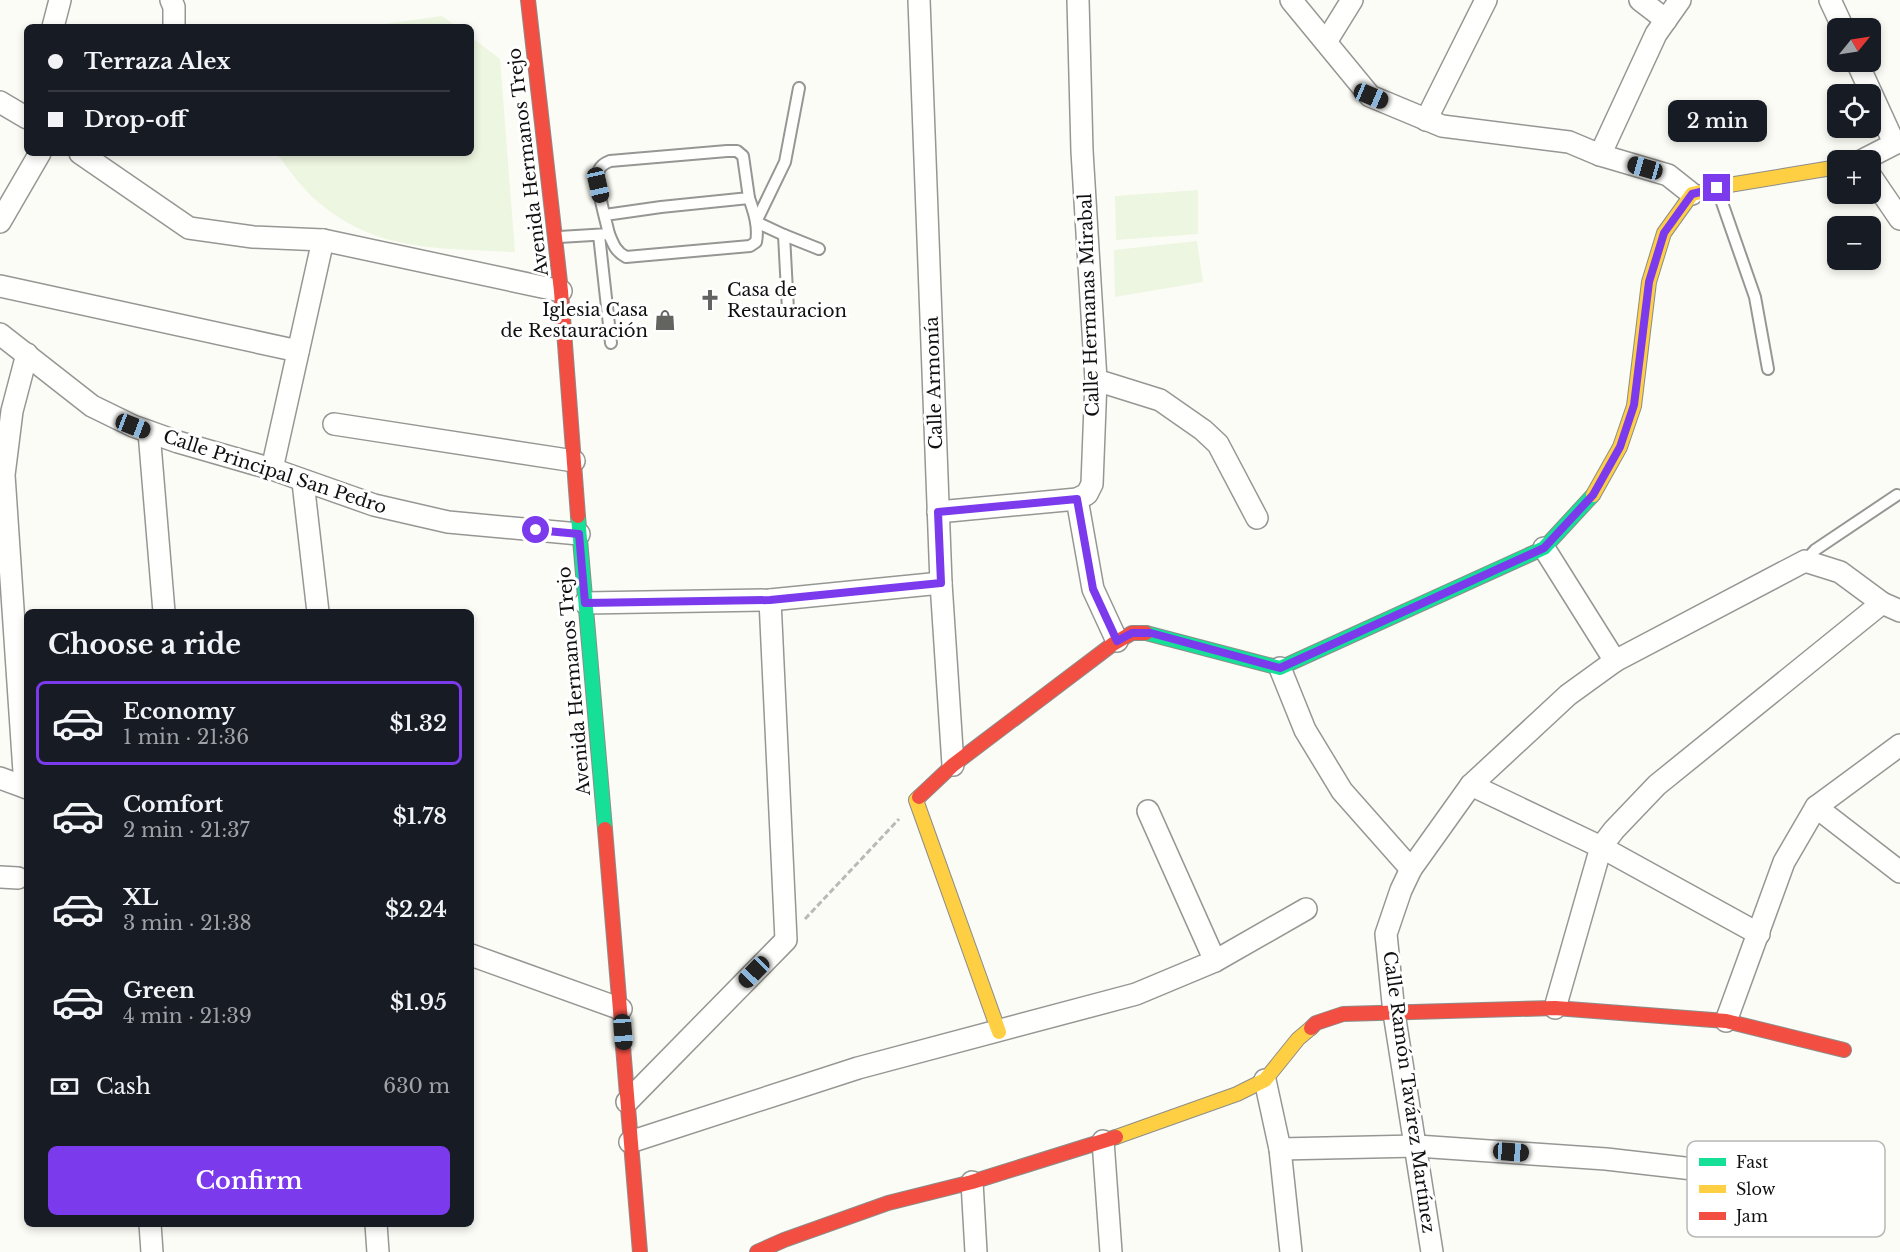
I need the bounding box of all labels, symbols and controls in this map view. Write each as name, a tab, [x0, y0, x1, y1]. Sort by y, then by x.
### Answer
north arrow	[1827, 18, 1881, 72]
map controls	[1827, 18, 1881, 270]
street label: Avenida Hermanos Trejo	[503, 47, 553, 278]
text: Terraza Alex	[84, 48, 230, 75]
car	[1351, 81, 1391, 111]
button: locate	[1827, 84, 1881, 138]
callout: 2 min	[1668, 101, 1766, 143]
text: Drop-off	[84, 106, 186, 133]
text: 2 min	[1687, 109, 1748, 133]
button: +	[1827, 150, 1881, 204]
car	[1625, 154, 1665, 182]
car	[585, 165, 611, 205]
route end	[1703, 174, 1730, 201]
street label: Calle Hermanas Mirabal	[1074, 193, 1104, 417]
button: −	[1827, 216, 1881, 270]
place label: Casa de Restauracion	[727, 279, 847, 322]
church icon: Casa de Restauracion	[698, 288, 722, 312]
place label: Iglesia Casa de Restauración	[500, 299, 648, 342]
shop icon: Iglesia Casa de Restauración	[653, 308, 677, 332]
street label: Calle Armonía	[921, 316, 947, 450]
car	[113, 411, 153, 441]
street label: Calle Principal San Pedro	[160, 425, 390, 519]
route start	[522, 516, 549, 543]
street label: Avenida Hermanos Trejo	[553, 566, 595, 797]
text: Choose a ride	[48, 628, 241, 661]
icon: car	[51, 696, 105, 750]
text: Economy	[123, 698, 235, 725]
text: $1.32	[390, 710, 447, 737]
text: 1 min · 21:36	[123, 725, 249, 749]
icon: car	[51, 789, 105, 843]
text: Comfort	[123, 791, 223, 818]
text: $1.78	[393, 803, 447, 830]
text: 2 min · 21:37	[123, 818, 250, 842]
icon: car	[51, 882, 105, 936]
text: XL	[123, 884, 158, 911]
text: $2.24	[385, 896, 447, 923]
text: 3 min · 21:38	[123, 911, 252, 935]
street label: Calle Ramón Tavárez Martínez	[1378, 950, 1440, 1234]
car	[735, 953, 773, 991]
icon: car	[51, 975, 105, 1029]
text: Green	[123, 977, 195, 1004]
text: $1.95	[390, 989, 447, 1016]
text: 4 min · 21:39	[123, 1004, 252, 1028]
car	[613, 1013, 633, 1051]
icon: cash	[48, 1070, 81, 1103]
text: Cash	[96, 1073, 151, 1100]
text: 630 m	[383, 1074, 450, 1098]
legend	[1687, 1141, 1885, 1237]
car	[1492, 1142, 1530, 1162]
button: Confirm	[48, 1146, 450, 1215]
text: Fast	[1736, 1152, 1768, 1172]
text: Slow	[1736, 1179, 1776, 1199]
text: Jam	[1734, 1206, 1768, 1226]

